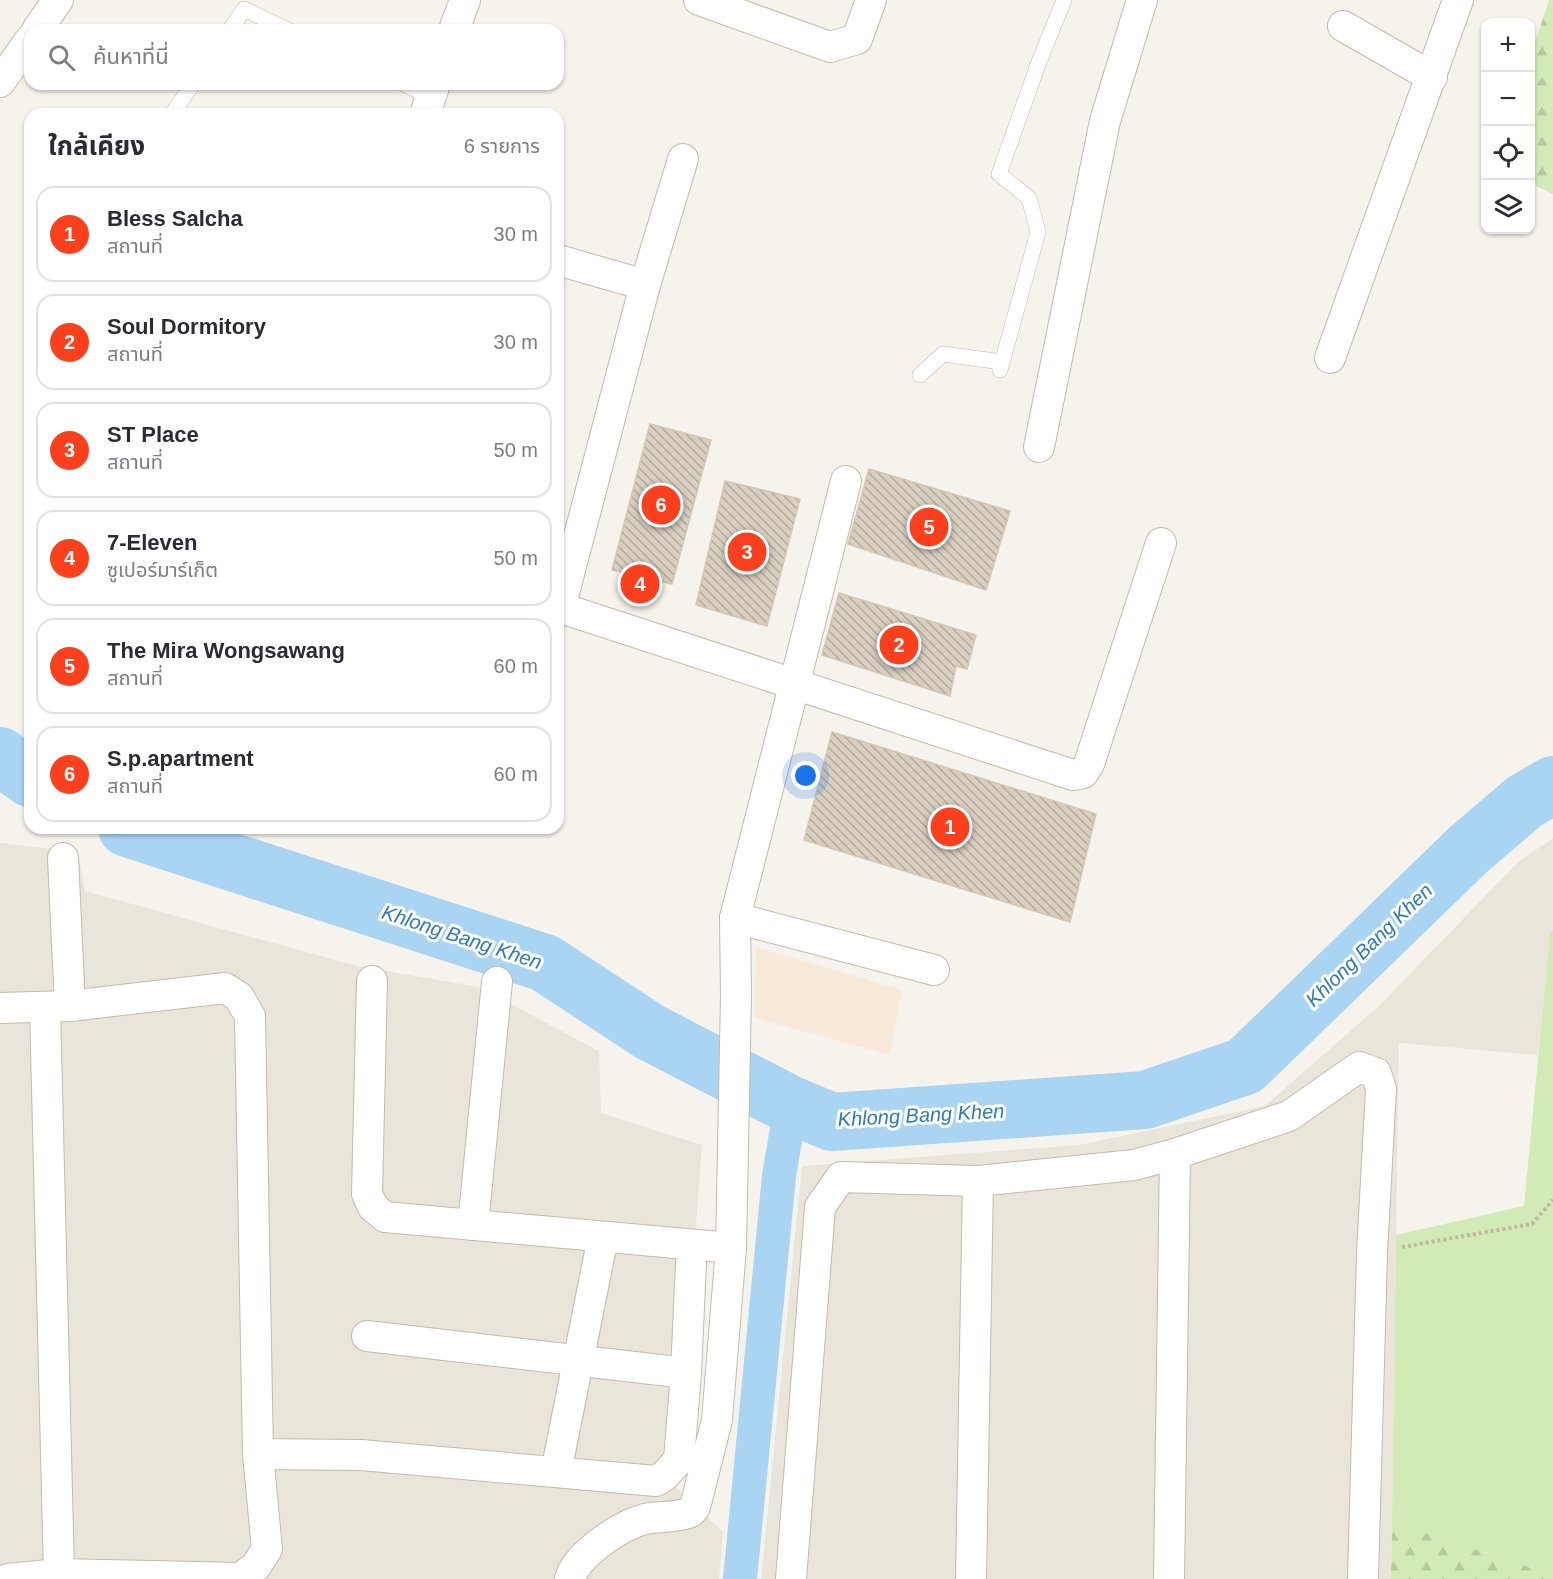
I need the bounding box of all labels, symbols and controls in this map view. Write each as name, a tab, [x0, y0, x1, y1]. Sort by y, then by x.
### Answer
map controls	[1481, 18, 1535, 234]
button: +	[1481, 18, 1535, 72]
search box	[24, 24, 564, 90]
icon: search	[45, 41, 78, 74]
text: ค้นหาที่นี่	[93, 44, 169, 69]
button: −	[1481, 72, 1535, 126]
button: locate	[1481, 126, 1535, 180]
text: ใกล้เคียง	[48, 131, 145, 161]
text: 6 รายการ	[464, 135, 540, 157]
button: layers	[1481, 180, 1535, 234]
text: Bless Salcha	[107, 206, 243, 231]
text: 1	[64, 223, 75, 245]
text: 30 m	[494, 223, 538, 245]
text: สถานที่	[107, 235, 163, 257]
text: Soul Dormitory	[107, 314, 266, 339]
text: 2	[64, 331, 75, 353]
text: 30 m	[494, 331, 538, 353]
text: สถานที่	[107, 343, 163, 365]
text: ST Place	[107, 422, 199, 447]
text: 3	[64, 439, 75, 461]
text: 50 m	[494, 439, 538, 461]
text: สถานที่	[107, 451, 163, 473]
pin: 6	[642, 482, 680, 528]
pin: 5	[910, 504, 948, 550]
text: 7-Eleven	[107, 530, 198, 555]
pin: 3	[728, 530, 766, 574]
text: 4	[64, 547, 75, 569]
text: 50 m	[494, 547, 538, 569]
text: ซูเปอร์มาร์เก็ต	[107, 559, 218, 581]
pin: 4	[620, 562, 660, 606]
pin: 2	[880, 622, 918, 668]
text: The Mira Wongsawang	[107, 638, 345, 663]
text: 5	[64, 655, 75, 677]
text: 60 m	[494, 655, 538, 677]
text: สถานที่	[107, 667, 163, 689]
text: S.p.apartment	[107, 746, 254, 771]
your location	[791, 761, 820, 790]
text: 6	[64, 763, 75, 785]
text: 60 m	[494, 763, 538, 785]
text: สถานที่	[107, 775, 163, 797]
pin: 1	[930, 804, 970, 850]
water label: Khlong Bang Khen	[1301, 879, 1437, 1011]
water label: Khlong Bang Khen	[379, 901, 545, 973]
water label: Khlong Bang Khen	[837, 1100, 1005, 1130]

